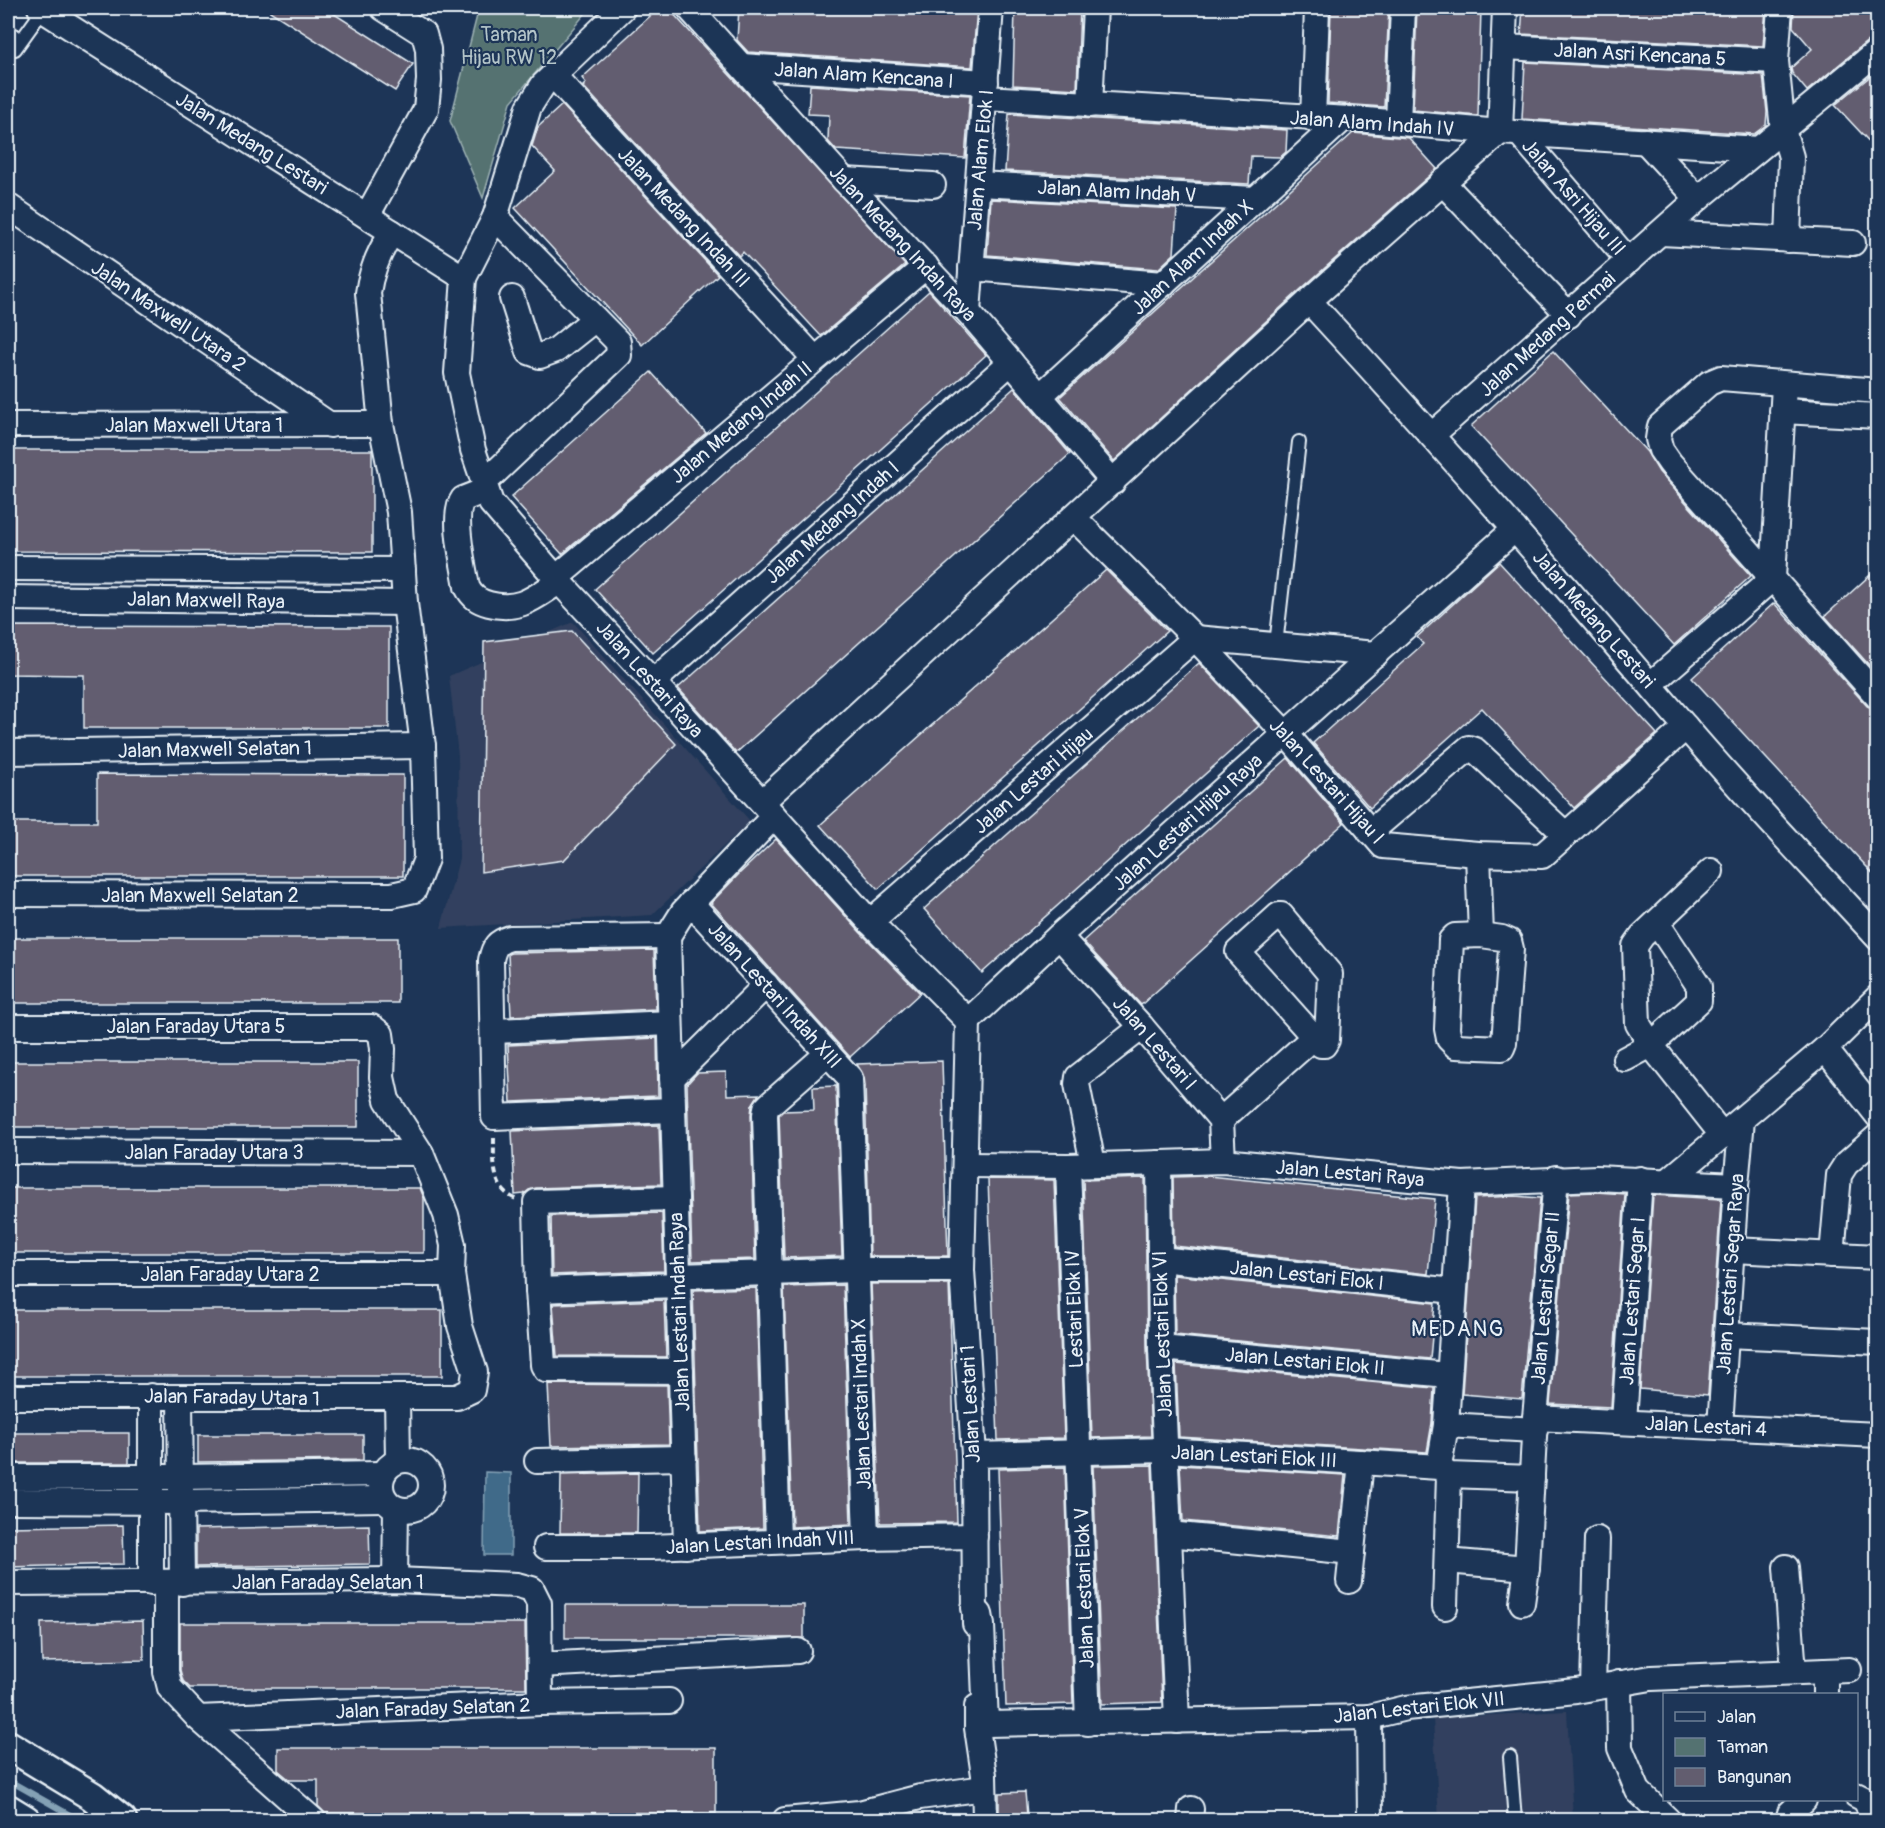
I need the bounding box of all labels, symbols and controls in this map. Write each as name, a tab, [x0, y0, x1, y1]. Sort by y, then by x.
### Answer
park label: Taman Hijau RW 12	[461, 22, 557, 70]
street label: Jalan Asri Kencana 5	[1553, 38, 1727, 71]
street label: Jalan Alam Kencana I	[774, 57, 954, 94]
street label: Jalan Medang Lestari	[171, 87, 332, 200]
street label: Jalan Alam Elok I	[962, 89, 999, 232]
street label: Jalan Alam Indah IV	[1289, 105, 1455, 142]
street label: Jalan Asri Hijau III	[1516, 134, 1631, 261]
street label: Jalan Medang Indah III	[612, 142, 755, 293]
street label: Jalan Medang Indah Raya	[824, 160, 982, 327]
street label: Jalan Alam Indah V	[1037, 175, 1197, 208]
street label: Jalan Alam Indah X	[1126, 194, 1259, 320]
street label: Jalan Maxwell Utara 2	[87, 255, 251, 378]
street label: Jalan Medang Permai	[1474, 266, 1621, 402]
street label: Jalan Medang Indah II	[665, 356, 817, 489]
street label: Jalan Maxwell Utara 1	[105, 413, 283, 438]
street label: Jalan Medang Indah I	[760, 456, 905, 589]
street label: Jalan Medang Lestari	[1527, 545, 1660, 693]
street label: Jalan Maxwell Raya	[127, 587, 285, 614]
street label: Jalan Lestari Raya	[590, 616, 709, 743]
street label: Jalan Lestari Hijau I	[1264, 713, 1390, 849]
street label: Jalan Lestari Hijau	[968, 722, 1098, 839]
street label: Jalan Maxwell Selatan 1	[118, 735, 312, 764]
street label: Jalan Lestari Hijau Raya	[1107, 748, 1268, 896]
street label: Jalan Maxwell Selatan 2	[101, 883, 299, 908]
street label: Jalan Lestari Indah XIII	[702, 917, 847, 1074]
street label: Jalan Lestari I	[1107, 991, 1202, 1095]
street label: Jalan Faraday Utara 5	[107, 1014, 285, 1039]
street label: Jalan Faraday Utara 3	[124, 1140, 304, 1165]
street label: Jalan Lestari Raya	[1275, 1155, 1425, 1192]
street label: Jalan Lestari Segar Raya	[1711, 1173, 1750, 1375]
street label: Jalan Lestari Segar II	[1525, 1210, 1566, 1386]
street label: Jalan Lestari Indah Raya	[664, 1212, 695, 1412]
street label: Jalan Lestari Segar I	[1614, 1216, 1651, 1386]
street label: Lestari Elok IV	[1060, 1249, 1089, 1369]
street label: Jalan Lestari Elok VI	[1147, 1250, 1178, 1418]
street label: Jalan Lestari Elok I	[1229, 1255, 1385, 1296]
street label: Jalan Faraday Utara 2	[140, 1262, 320, 1287]
district label: MEDANG	[1411, 1315, 1505, 1343]
street label: Jalan Lestari Indah X	[846, 1318, 877, 1490]
street label: Jalan Lestari Elok II	[1224, 1342, 1386, 1381]
street label: Jalan Lestari 1	[955, 1344, 986, 1464]
street label: Jalan Faraday Utara 1	[144, 1383, 320, 1412]
street label: Jalan Lestari 4	[1644, 1411, 1768, 1442]
street label: Jalan Lestari Elok III	[1170, 1440, 1338, 1473]
street label: Jalan Lestari Elok V	[1069, 1507, 1100, 1669]
street label: Jalan Lestari Indah VIII	[665, 1525, 855, 1560]
street label: Jalan Faraday Selatan 1	[232, 1570, 424, 1595]
street label: Jalan Lestari Elok VII	[1332, 1686, 1506, 1729]
street label: Jalan Faraday Selatan 2	[335, 1693, 531, 1724]
legend	[1663, 1693, 1858, 1801]
text: Jalan	[1717, 1706, 1756, 1729]
text: Taman	[1717, 1736, 1768, 1759]
text: Bangunan	[1717, 1766, 1792, 1789]

